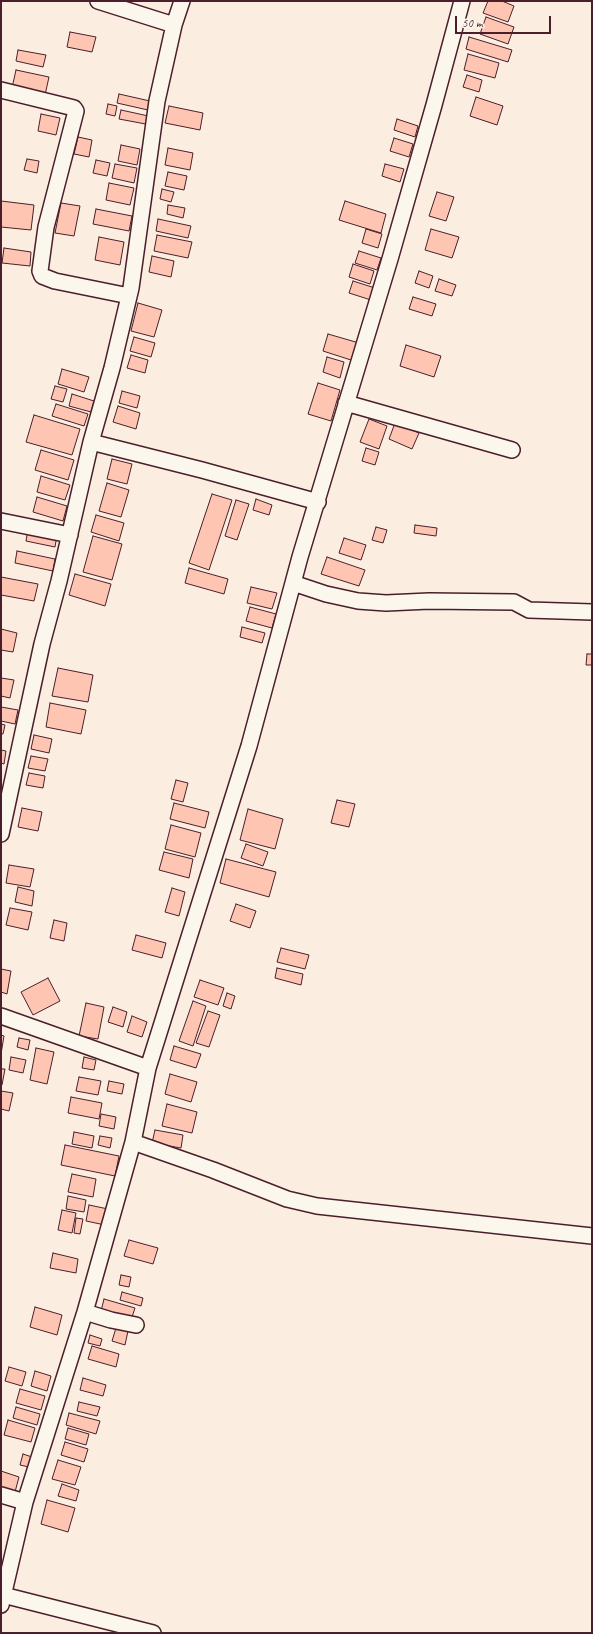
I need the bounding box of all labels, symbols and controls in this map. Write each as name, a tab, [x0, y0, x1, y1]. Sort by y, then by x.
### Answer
scale bar	[457, 8, 553, 34]
text: 50 m	[462, 15, 482, 31]

